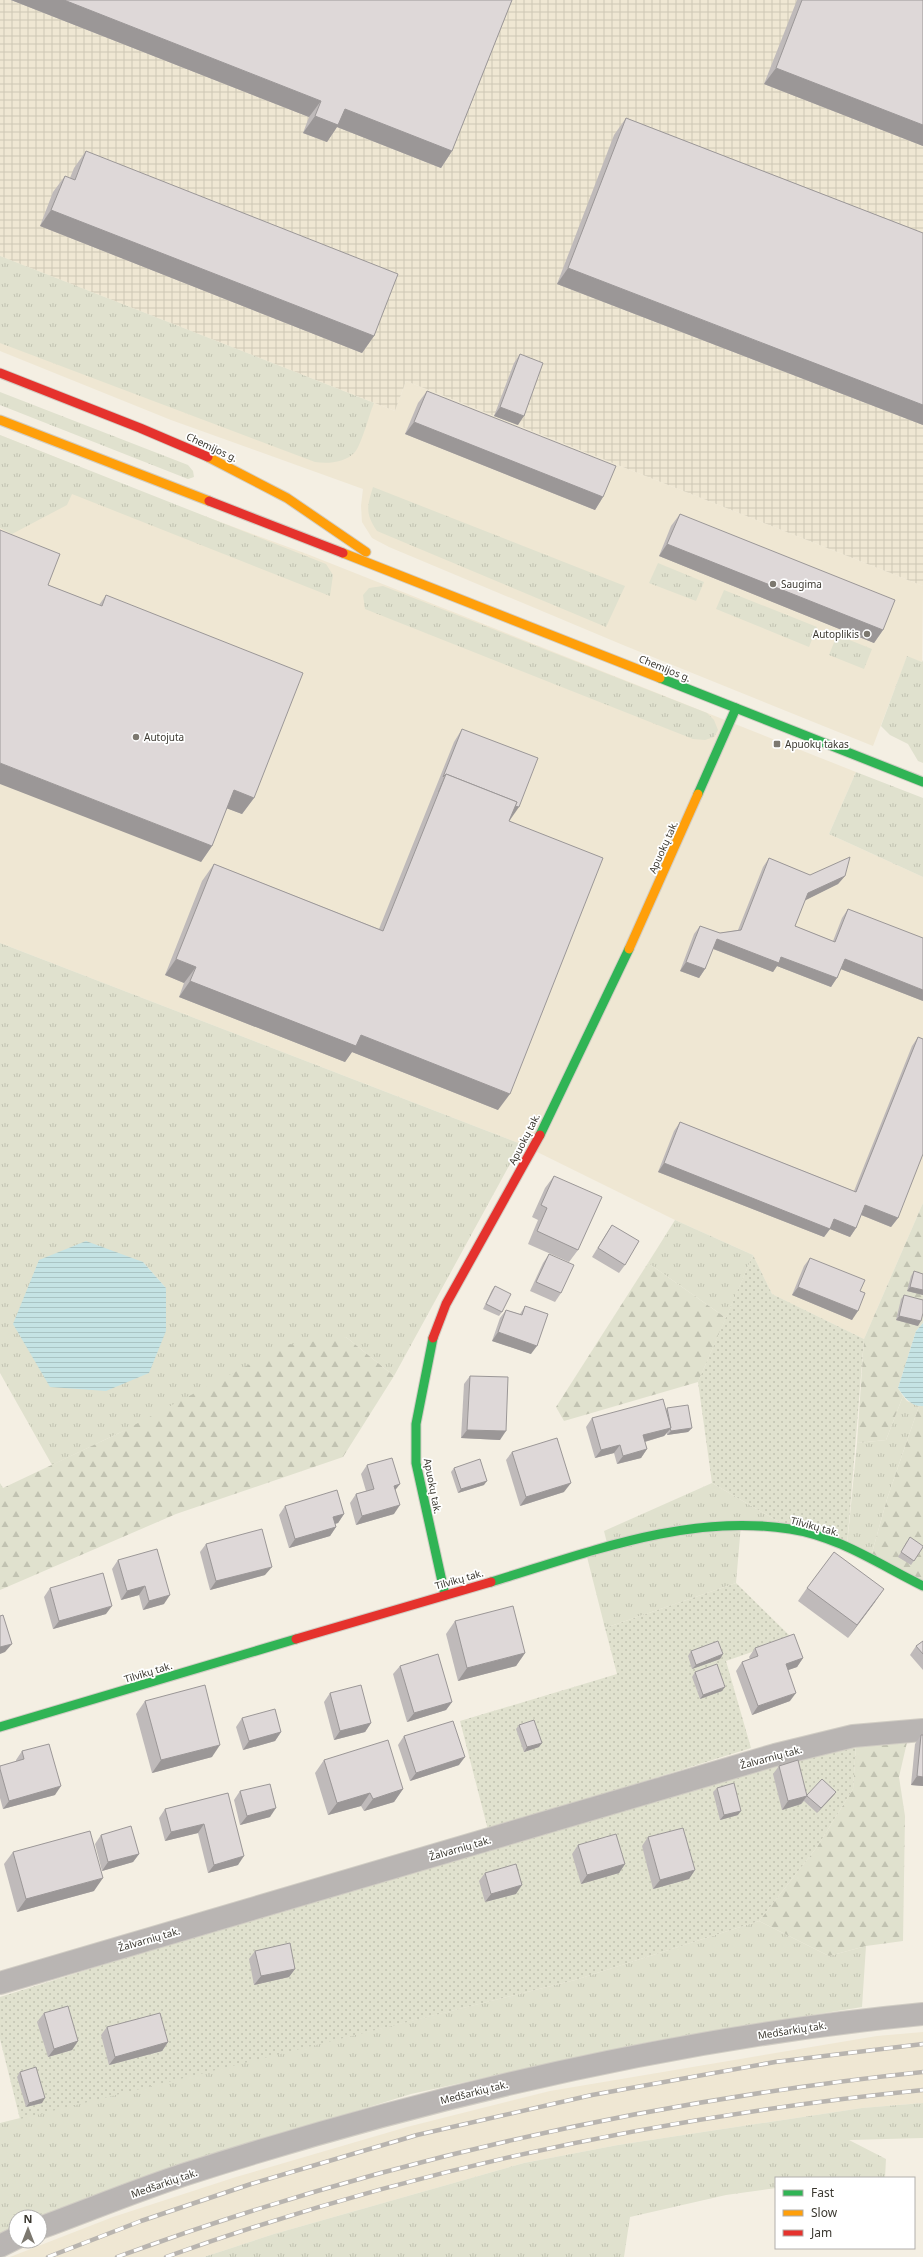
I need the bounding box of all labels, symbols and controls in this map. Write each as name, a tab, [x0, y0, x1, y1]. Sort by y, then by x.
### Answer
street label: Chemijos g.	[184, 429, 240, 465]
place label: Saugima	[781, 577, 822, 591]
marker: Saugima	[768, 579, 778, 589]
place label: Autoplikis	[813, 627, 859, 641]
marker: Autoplikis	[862, 629, 872, 639]
street label: Chemijos g.	[637, 651, 693, 685]
place label: Autojuta	[144, 730, 184, 744]
marker: Autojuta	[131, 732, 141, 742]
place label: Apuokų takas	[785, 737, 849, 751]
marker: Apuokų takas	[772, 739, 782, 749]
street label: Apuokų tak.	[645, 819, 681, 875]
street label: Apuokų tak.	[505, 1111, 543, 1167]
street label: Apuokų tak.	[421, 1457, 445, 1515]
street label: Tilvikų tak.	[789, 1513, 841, 1539]
street label: Tilvikų tak.	[433, 1565, 485, 1593]
street label: Tilvikų tak.	[122, 1658, 174, 1686]
street label: Žalvarnių tak.	[739, 1742, 803, 1772]
street label: Žalvarnių tak.	[428, 1833, 492, 1863]
street label: Žalvarnių tak.	[117, 1924, 181, 1954]
street label: Medšarkių tak.	[757, 2018, 827, 2042]
street label: Medšarkių tak.	[439, 2077, 509, 2107]
street label: Medšarkių tak.	[129, 2165, 199, 2201]
legend	[775, 2177, 915, 2249]
text: Fast	[811, 2184, 835, 2201]
text: Slow	[811, 2204, 838, 2221]
north arrow	[8, 2209, 48, 2249]
text: N	[24, 2211, 32, 2226]
text: Jam	[810, 2224, 832, 2241]

